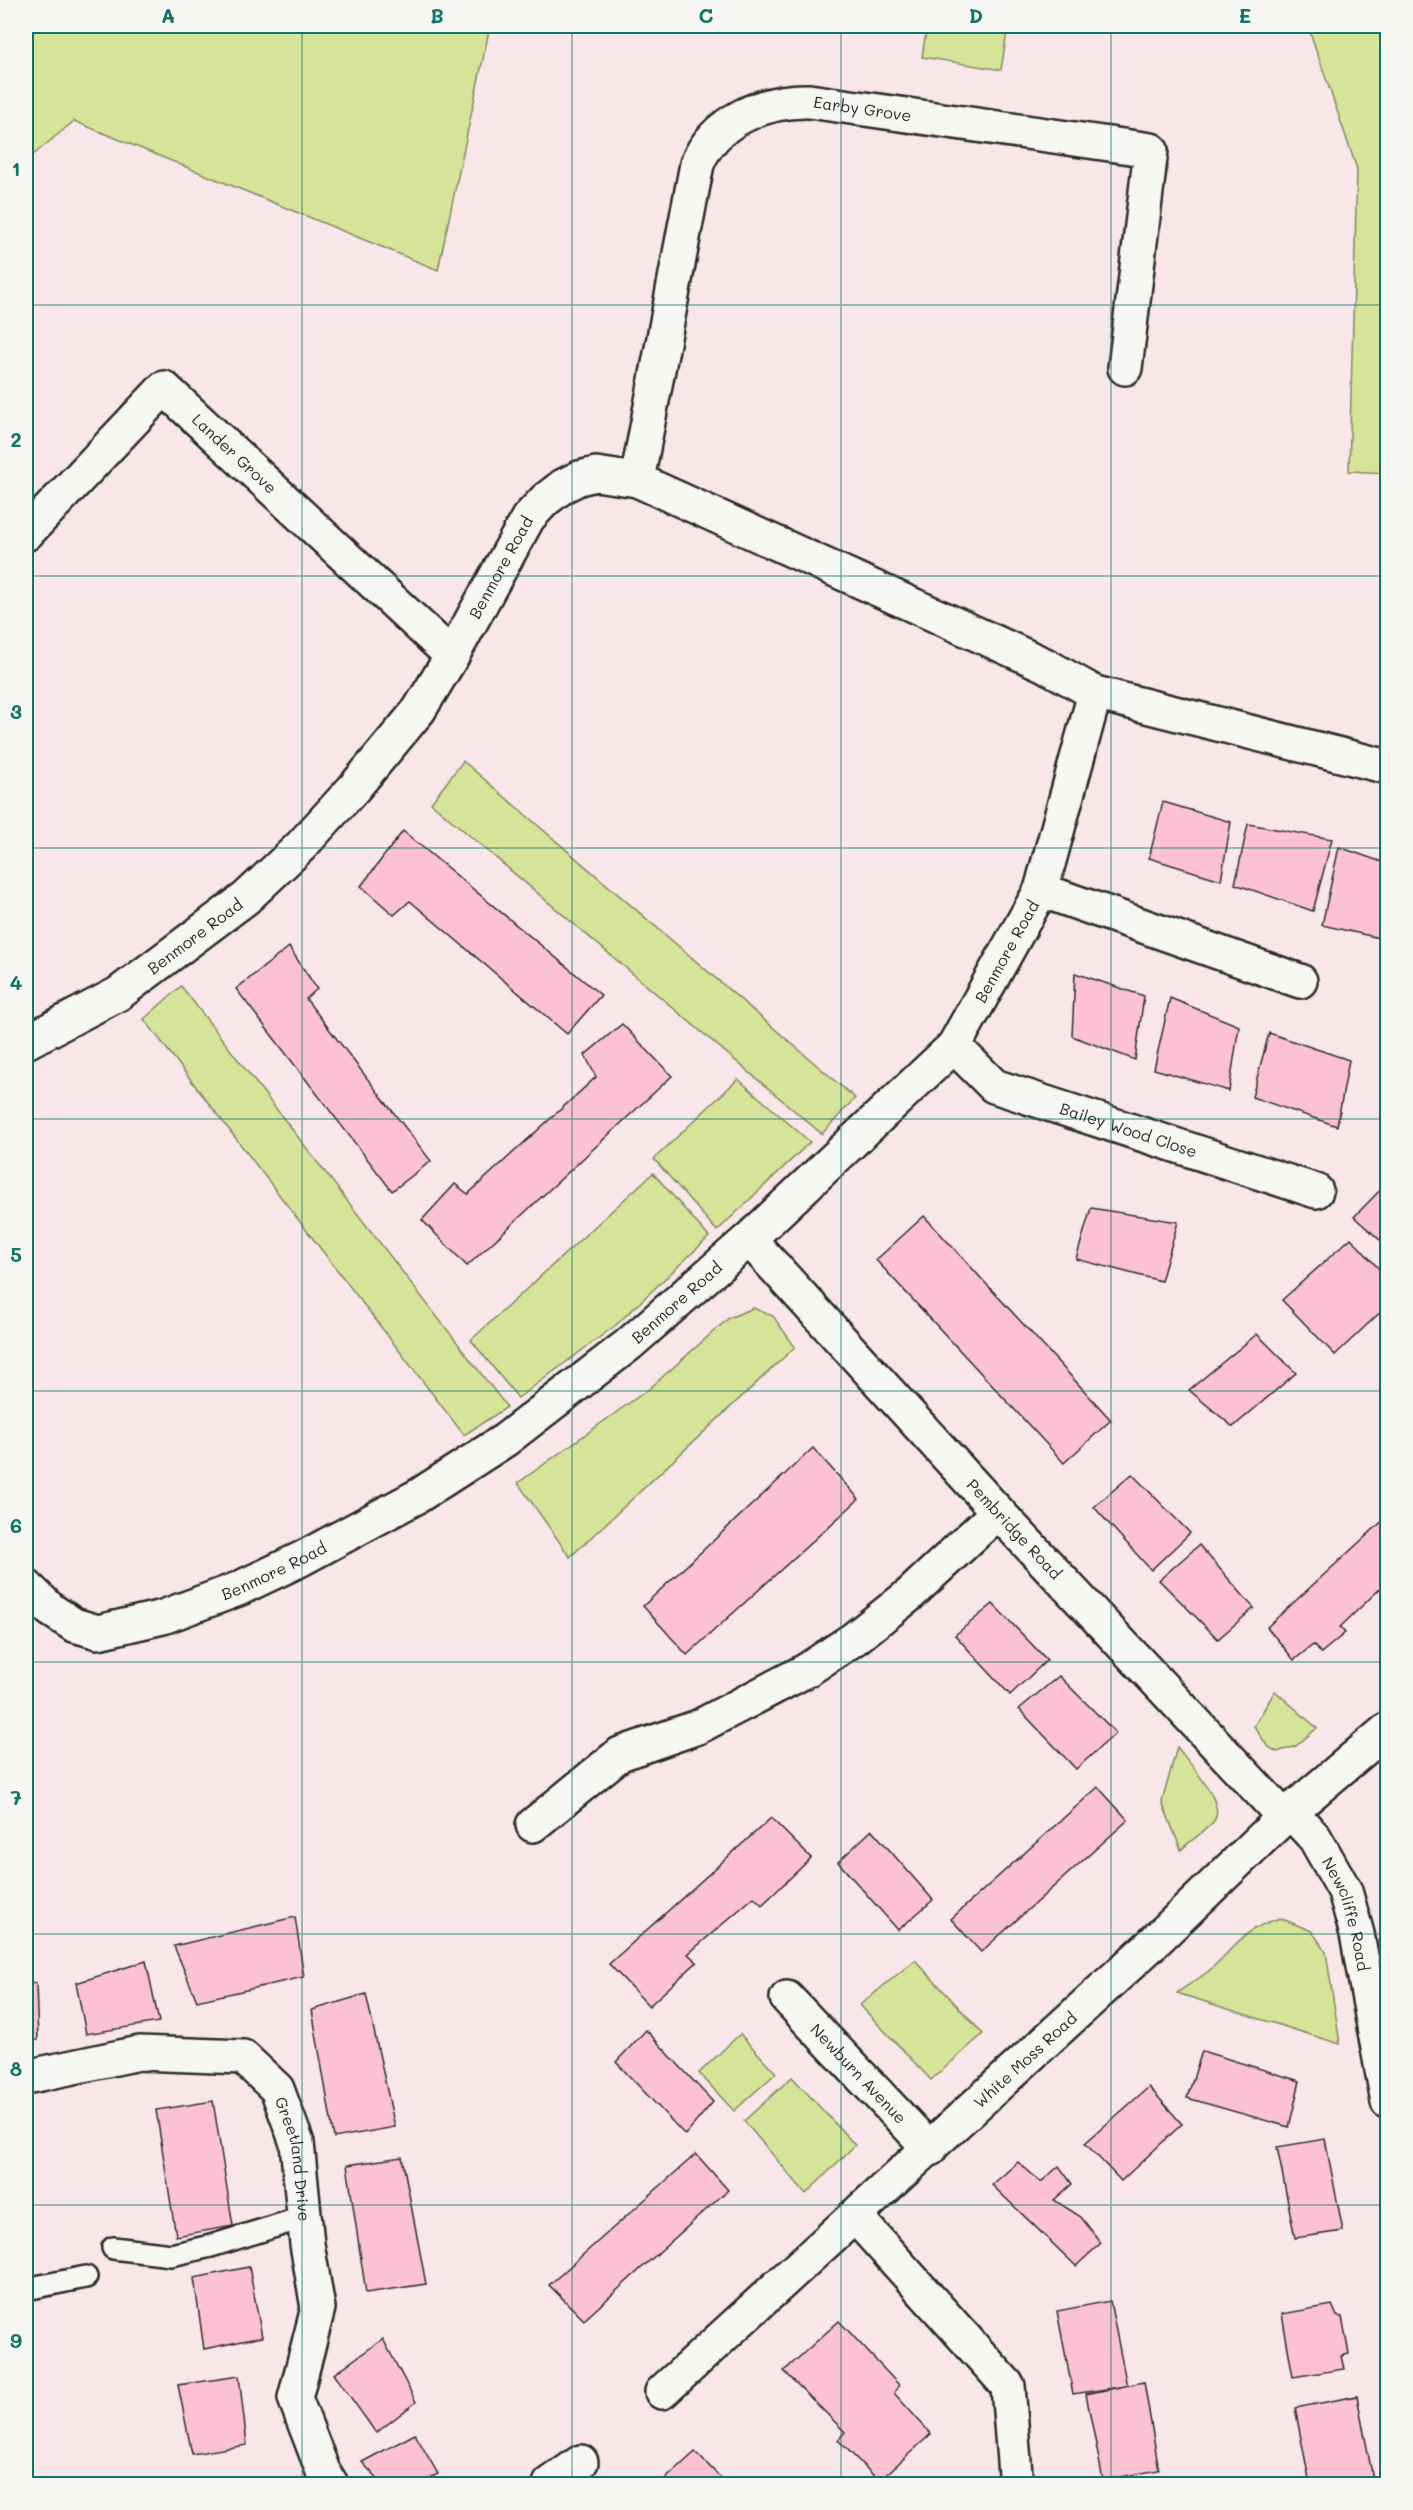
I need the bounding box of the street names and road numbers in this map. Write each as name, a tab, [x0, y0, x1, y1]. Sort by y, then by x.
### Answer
street label: Earby Grove	[812, 91, 913, 126]
street label: Lander Grove	[188, 409, 281, 498]
street label: Benmore Road	[464, 512, 537, 622]
street label: Benmore Road	[143, 893, 247, 978]
street label: Benmore Road	[969, 896, 1043, 1006]
street label: Bailey Wood Close	[1057, 1097, 1200, 1162]
street label: Benmore Road	[626, 1257, 726, 1348]
street label: Pembridge Road	[963, 1474, 1067, 1583]
street label: Benmore Road	[218, 1536, 330, 1604]
street label: Newcliffe Road	[1318, 1853, 1375, 1973]
street label: White Moss Road	[969, 2007, 1081, 2112]
street label: Newburn Avenue	[806, 2019, 911, 2128]
street label: Greetland Drive	[271, 2094, 316, 2222]

